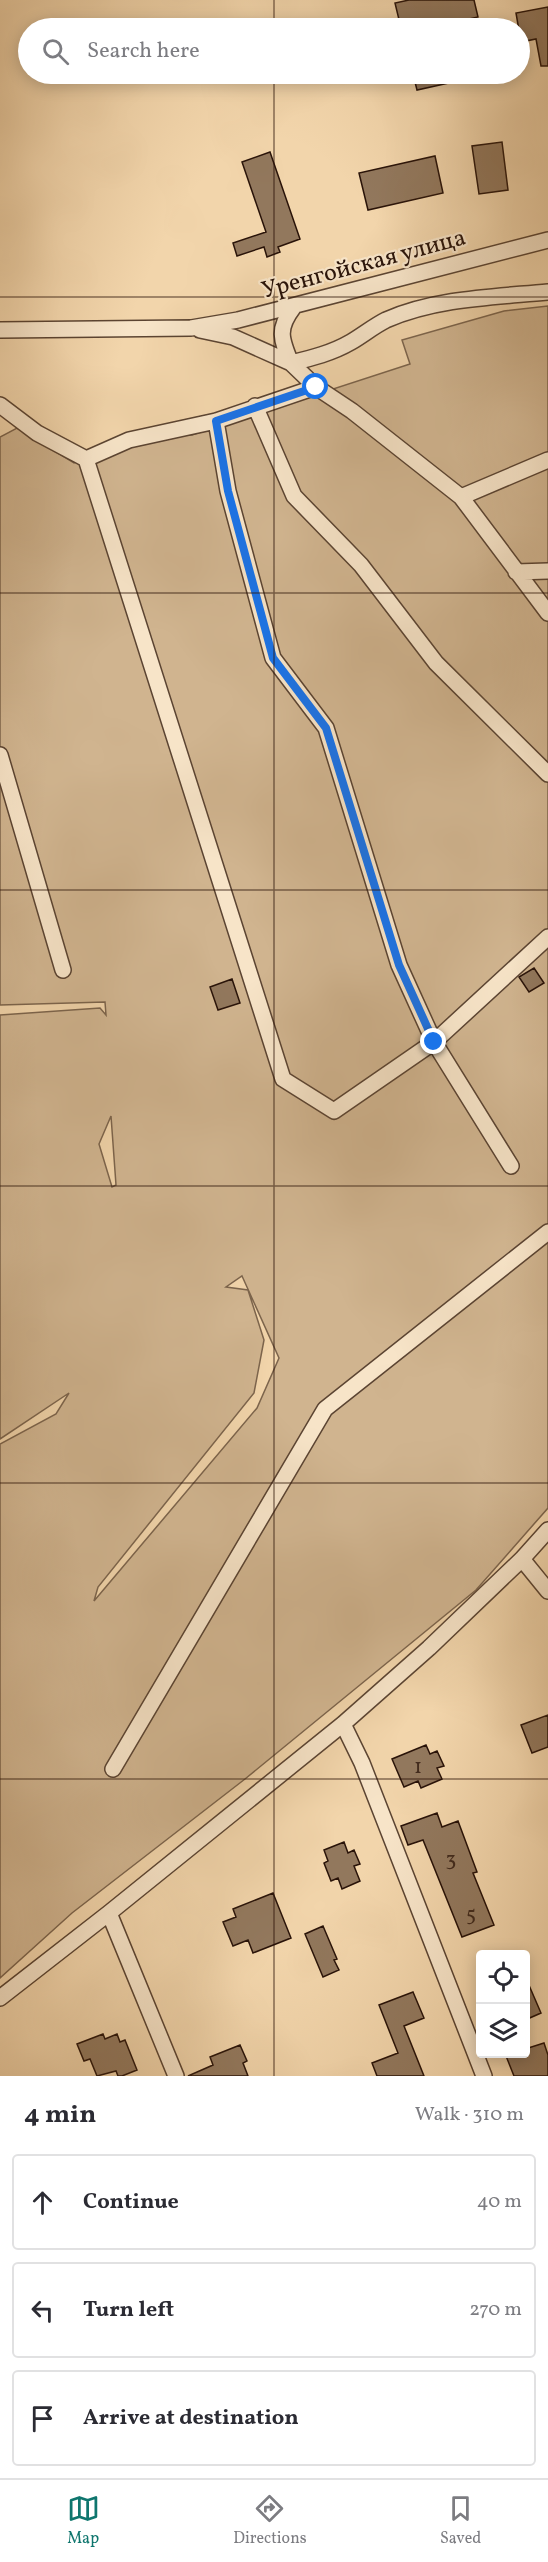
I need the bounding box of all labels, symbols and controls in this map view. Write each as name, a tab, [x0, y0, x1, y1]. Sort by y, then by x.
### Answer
search box	[18, 18, 530, 84]
icon: search	[39, 35, 72, 68]
text: Search here	[87, 36, 200, 67]
street label: Уренгойская улица	[258, 221, 470, 309]
route start	[302, 373, 328, 399]
route end	[420, 1028, 446, 1054]
house number: 1	[414, 1753, 422, 1782]
house number: 3	[446, 1845, 456, 1874]
house number: 5	[466, 1900, 476, 1929]
map controls	[476, 1950, 530, 2058]
button: locate	[476, 1950, 530, 2004]
button: layers	[476, 2004, 530, 2058]
text: 4 min	[24, 2097, 96, 2133]
text: Walk · 310 m	[415, 2101, 524, 2129]
icon: ahead	[26, 2186, 59, 2219]
text: Continue	[83, 2187, 179, 2218]
text: 40 m	[477, 2188, 522, 2216]
icon: left	[26, 2294, 59, 2327]
text: Turn left	[83, 2295, 174, 2326]
text: 270 m	[469, 2296, 522, 2324]
icon: arrive	[26, 2402, 59, 2435]
text: Arrive at destination	[83, 2403, 299, 2434]
tab: Map	[67, 2492, 100, 2550]
tab: Directions	[233, 2492, 307, 2550]
tab: Saved	[440, 2492, 481, 2550]

